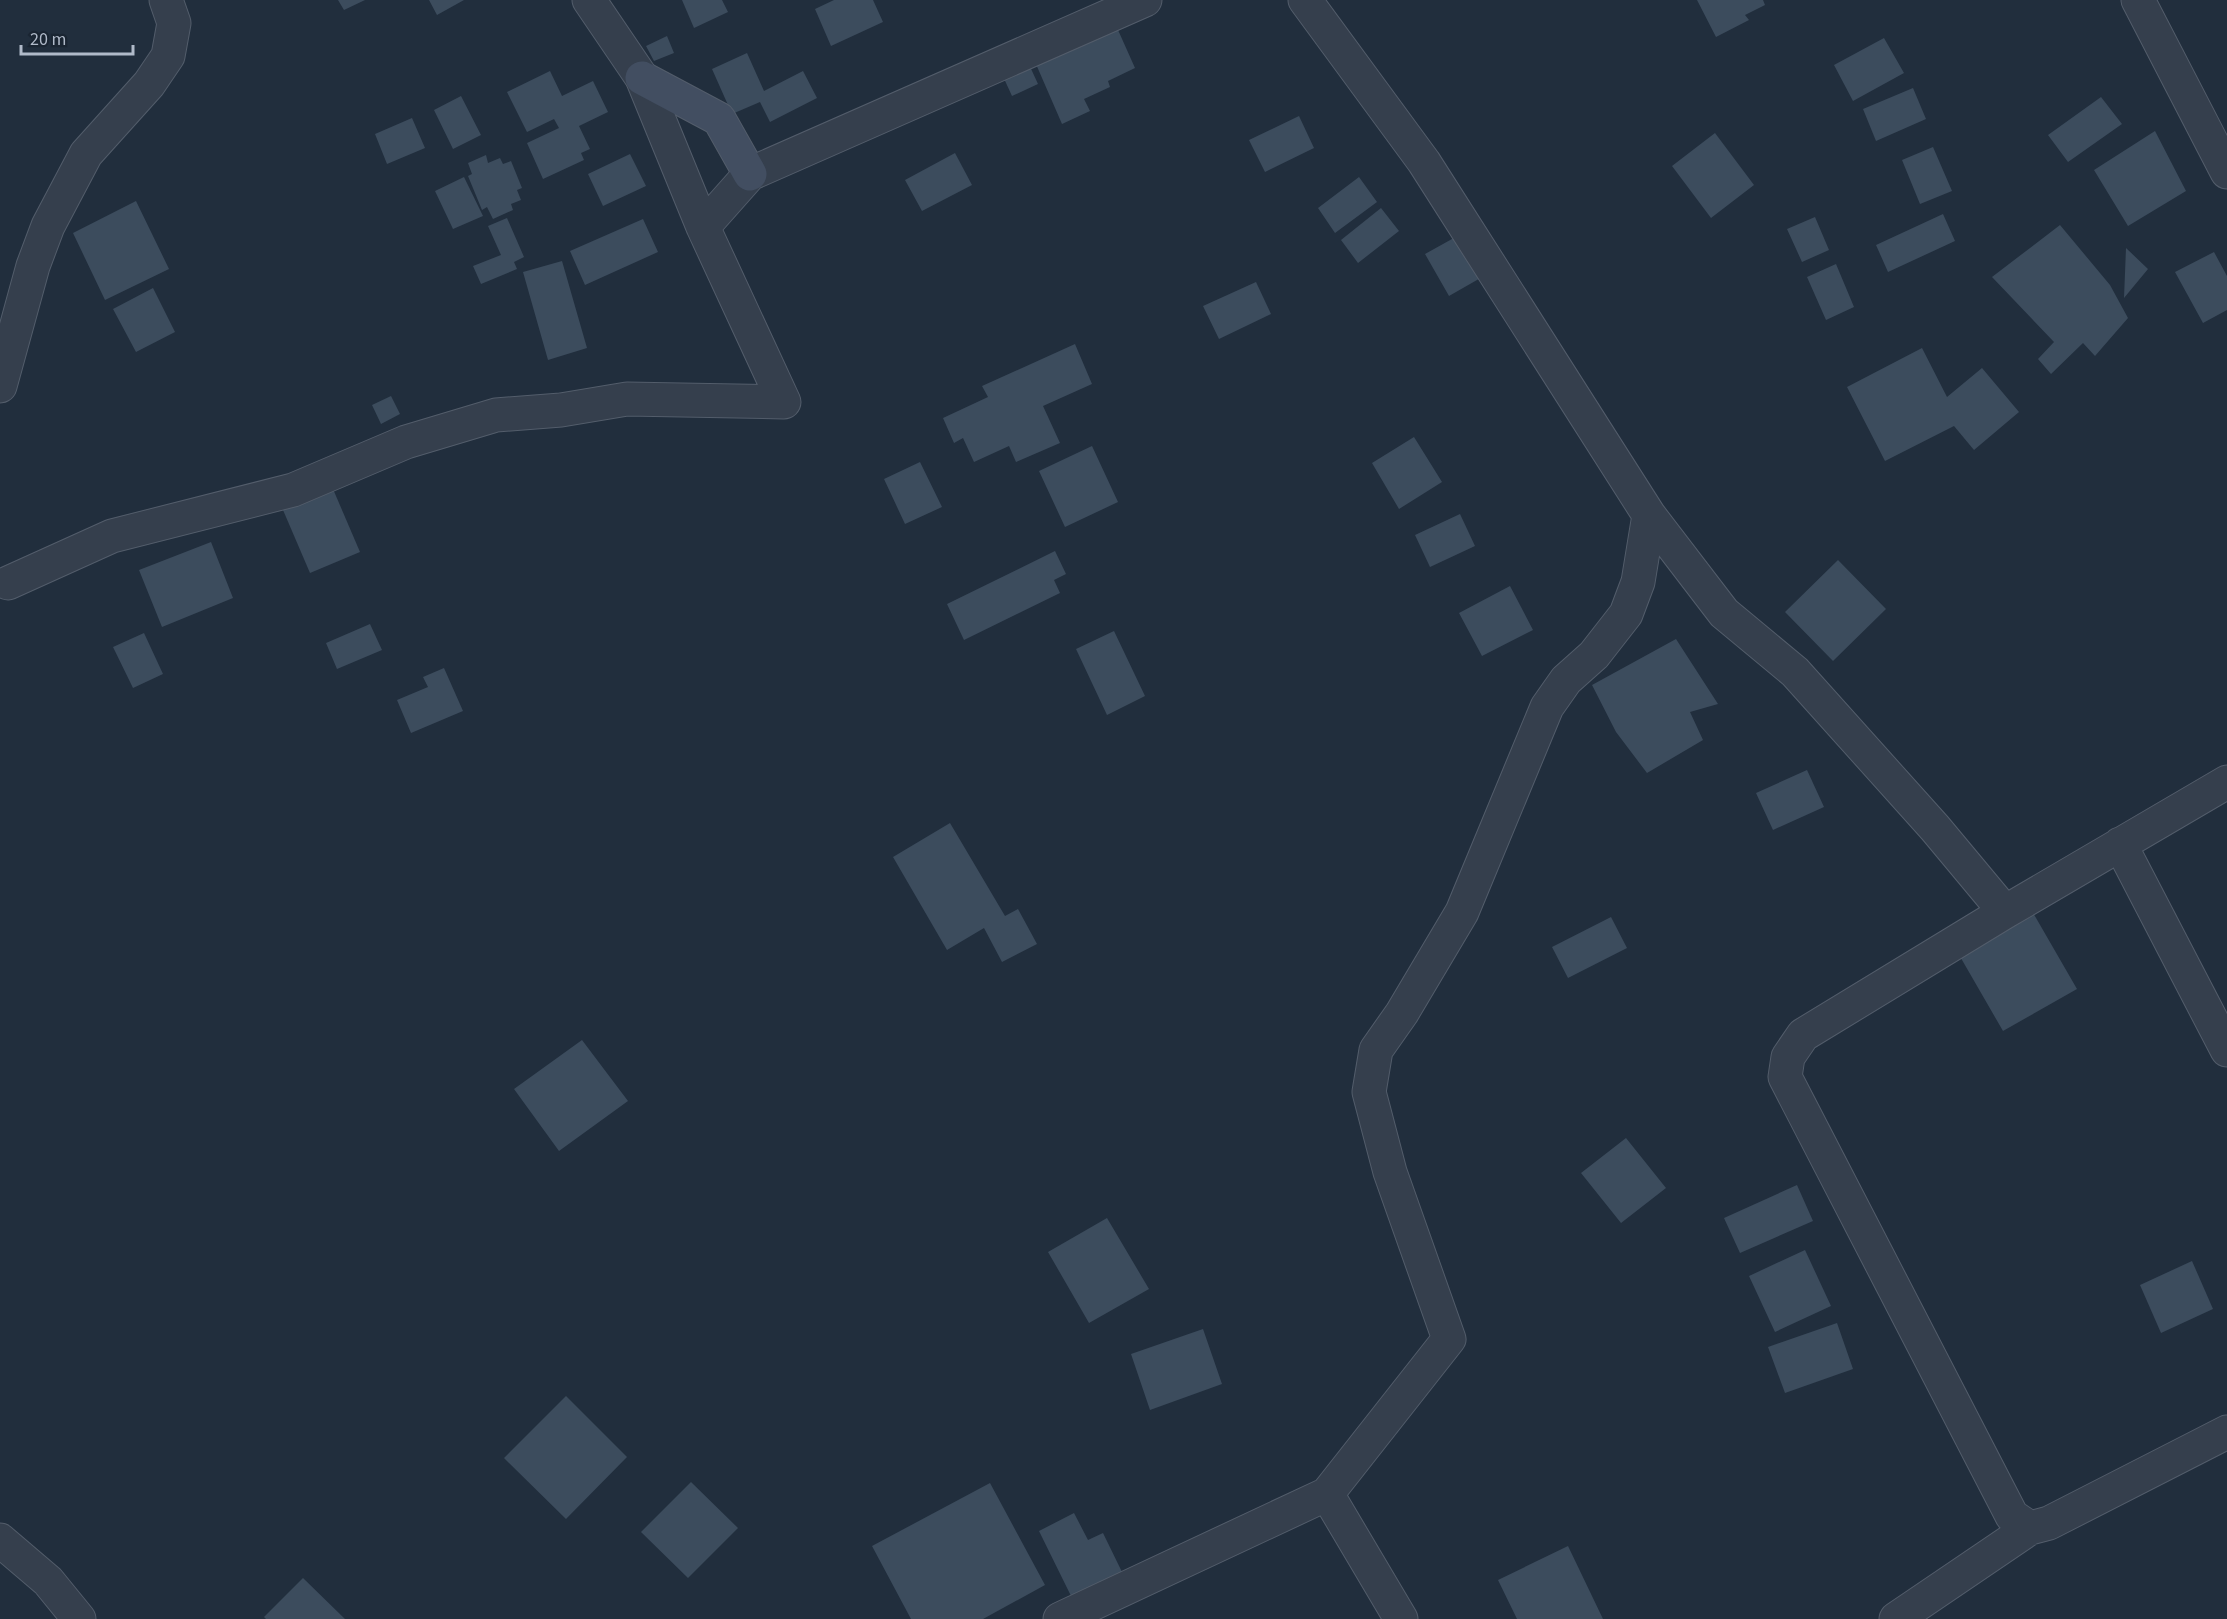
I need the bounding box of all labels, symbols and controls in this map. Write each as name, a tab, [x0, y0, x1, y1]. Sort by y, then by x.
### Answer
scale bar	[21, 18, 134, 56]
text: 20 m	[30, 27, 66, 52]

